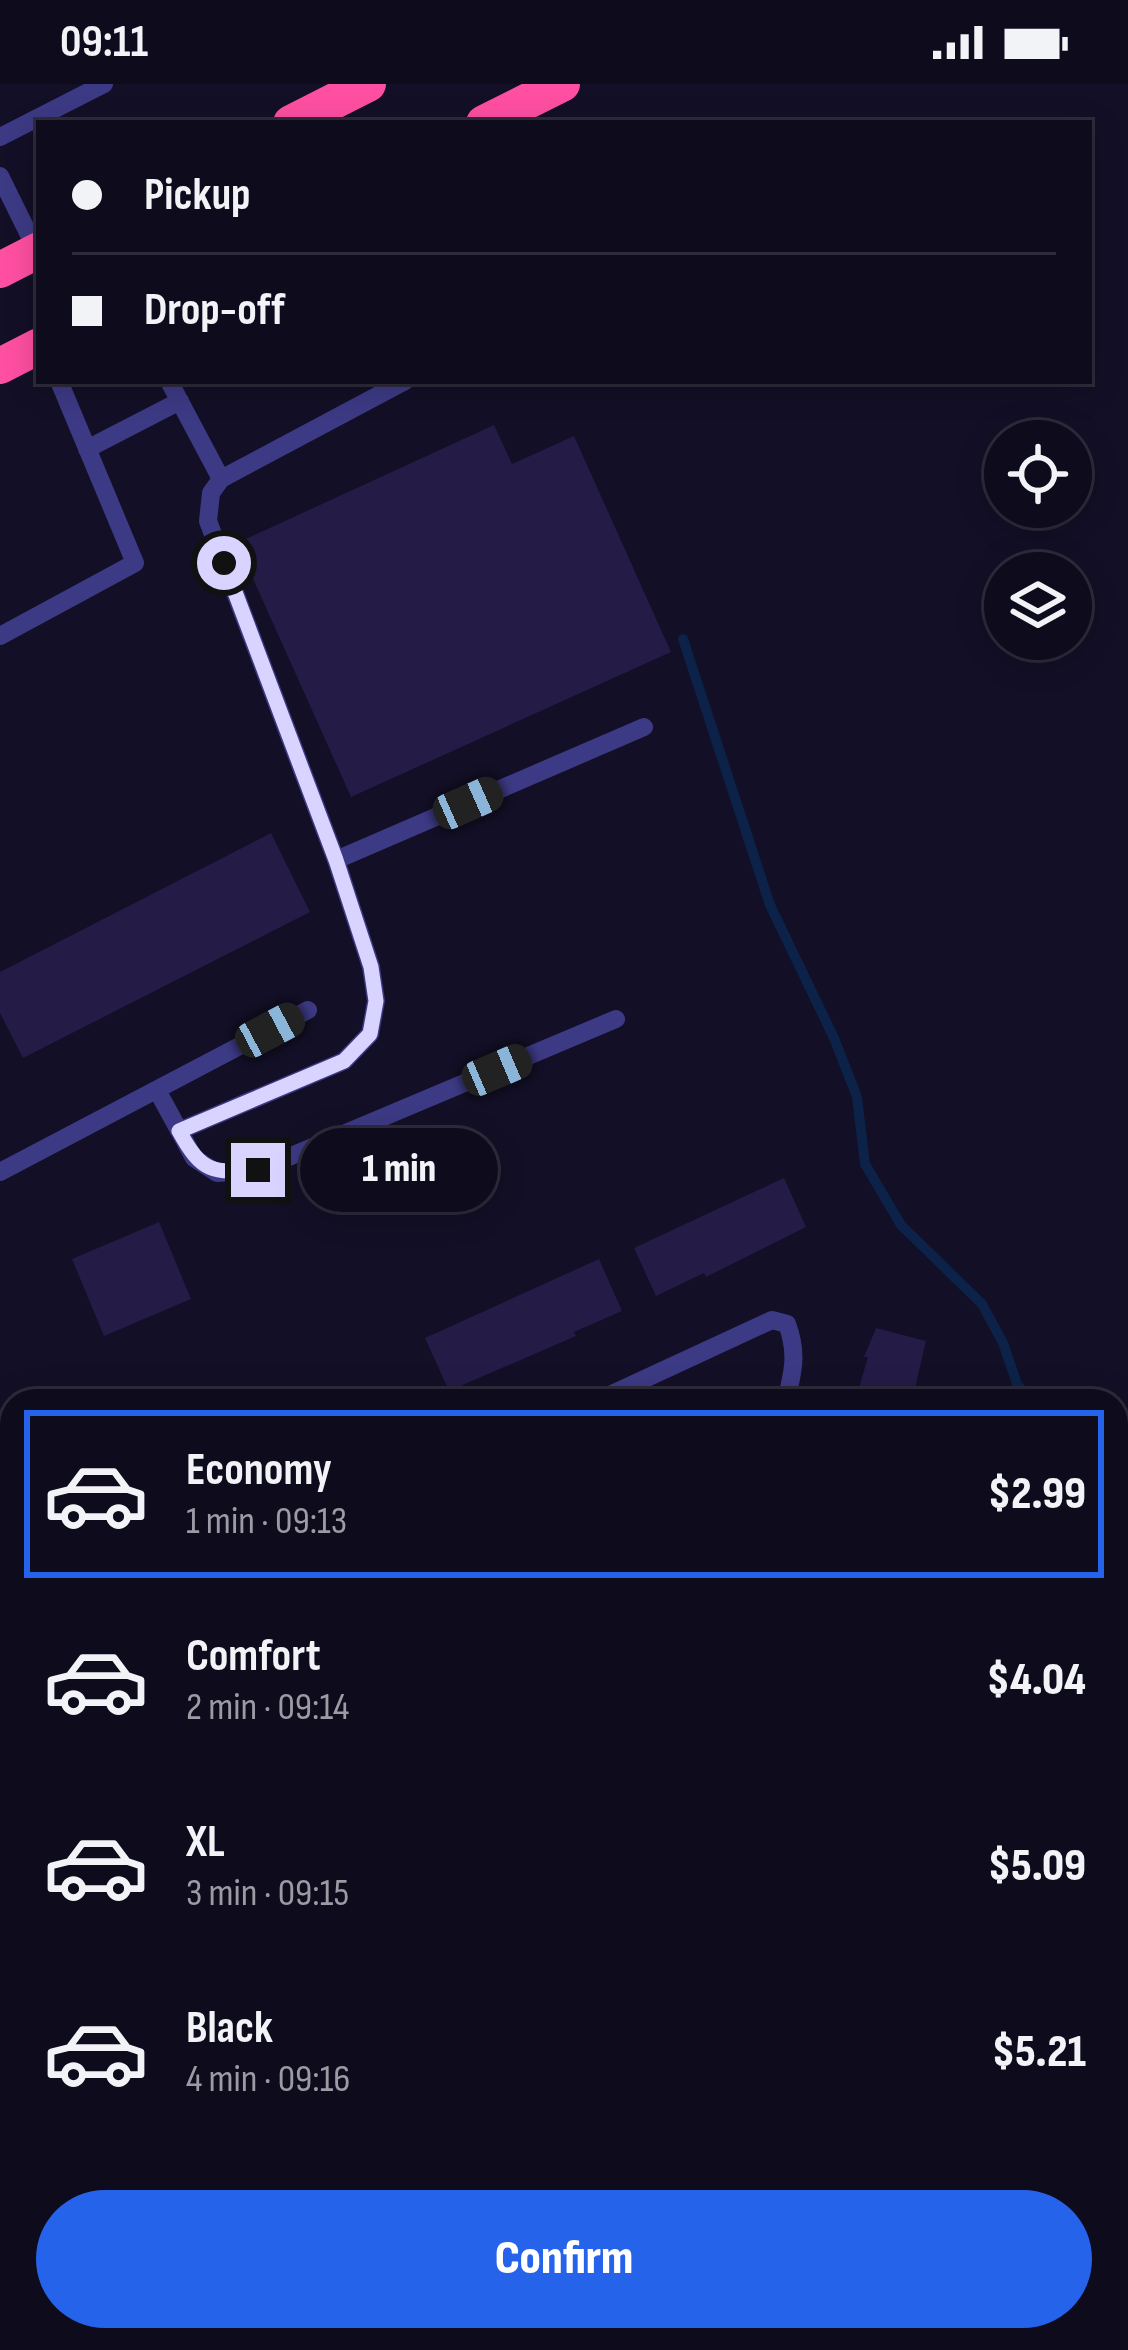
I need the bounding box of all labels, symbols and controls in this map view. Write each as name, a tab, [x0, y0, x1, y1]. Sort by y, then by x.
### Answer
text: 09:11	[60, 15, 148, 70]
text: Pickup	[144, 168, 251, 223]
text: Drop-off	[144, 283, 285, 338]
map controls	[984, 420, 1092, 660]
button: locate	[984, 420, 1092, 528]
route start	[197, 536, 251, 590]
button: layers	[984, 552, 1092, 660]
car	[428, 772, 508, 834]
car	[230, 997, 310, 1063]
car	[457, 1039, 537, 1101]
callout: 1 min	[300, 1128, 498, 1212]
route end	[231, 1143, 285, 1197]
text: 1 min	[362, 1146, 436, 1193]
icon: car	[42, 1440, 150, 1548]
text: Economy	[186, 1443, 332, 1498]
text: $2.99	[988, 1467, 1086, 1522]
text: 1 min · 09:13	[186, 1498, 347, 1545]
icon: car	[42, 1626, 150, 1734]
text: Comfort	[186, 1629, 321, 1684]
text: $4.04	[987, 1653, 1086, 1708]
text: 2 min · 09:14	[186, 1684, 349, 1731]
icon: car	[42, 1812, 150, 1920]
text: XL	[186, 1815, 225, 1870]
text: $5.09	[988, 1839, 1086, 1894]
text: 3 min · 09:15	[186, 1870, 349, 1917]
icon: car	[42, 1998, 150, 2106]
text: Black	[186, 2001, 273, 2056]
text: $5.21	[992, 2025, 1086, 2080]
text: 4 min · 09:16	[186, 2056, 350, 2103]
button: Confirm	[36, 2190, 1092, 2328]

